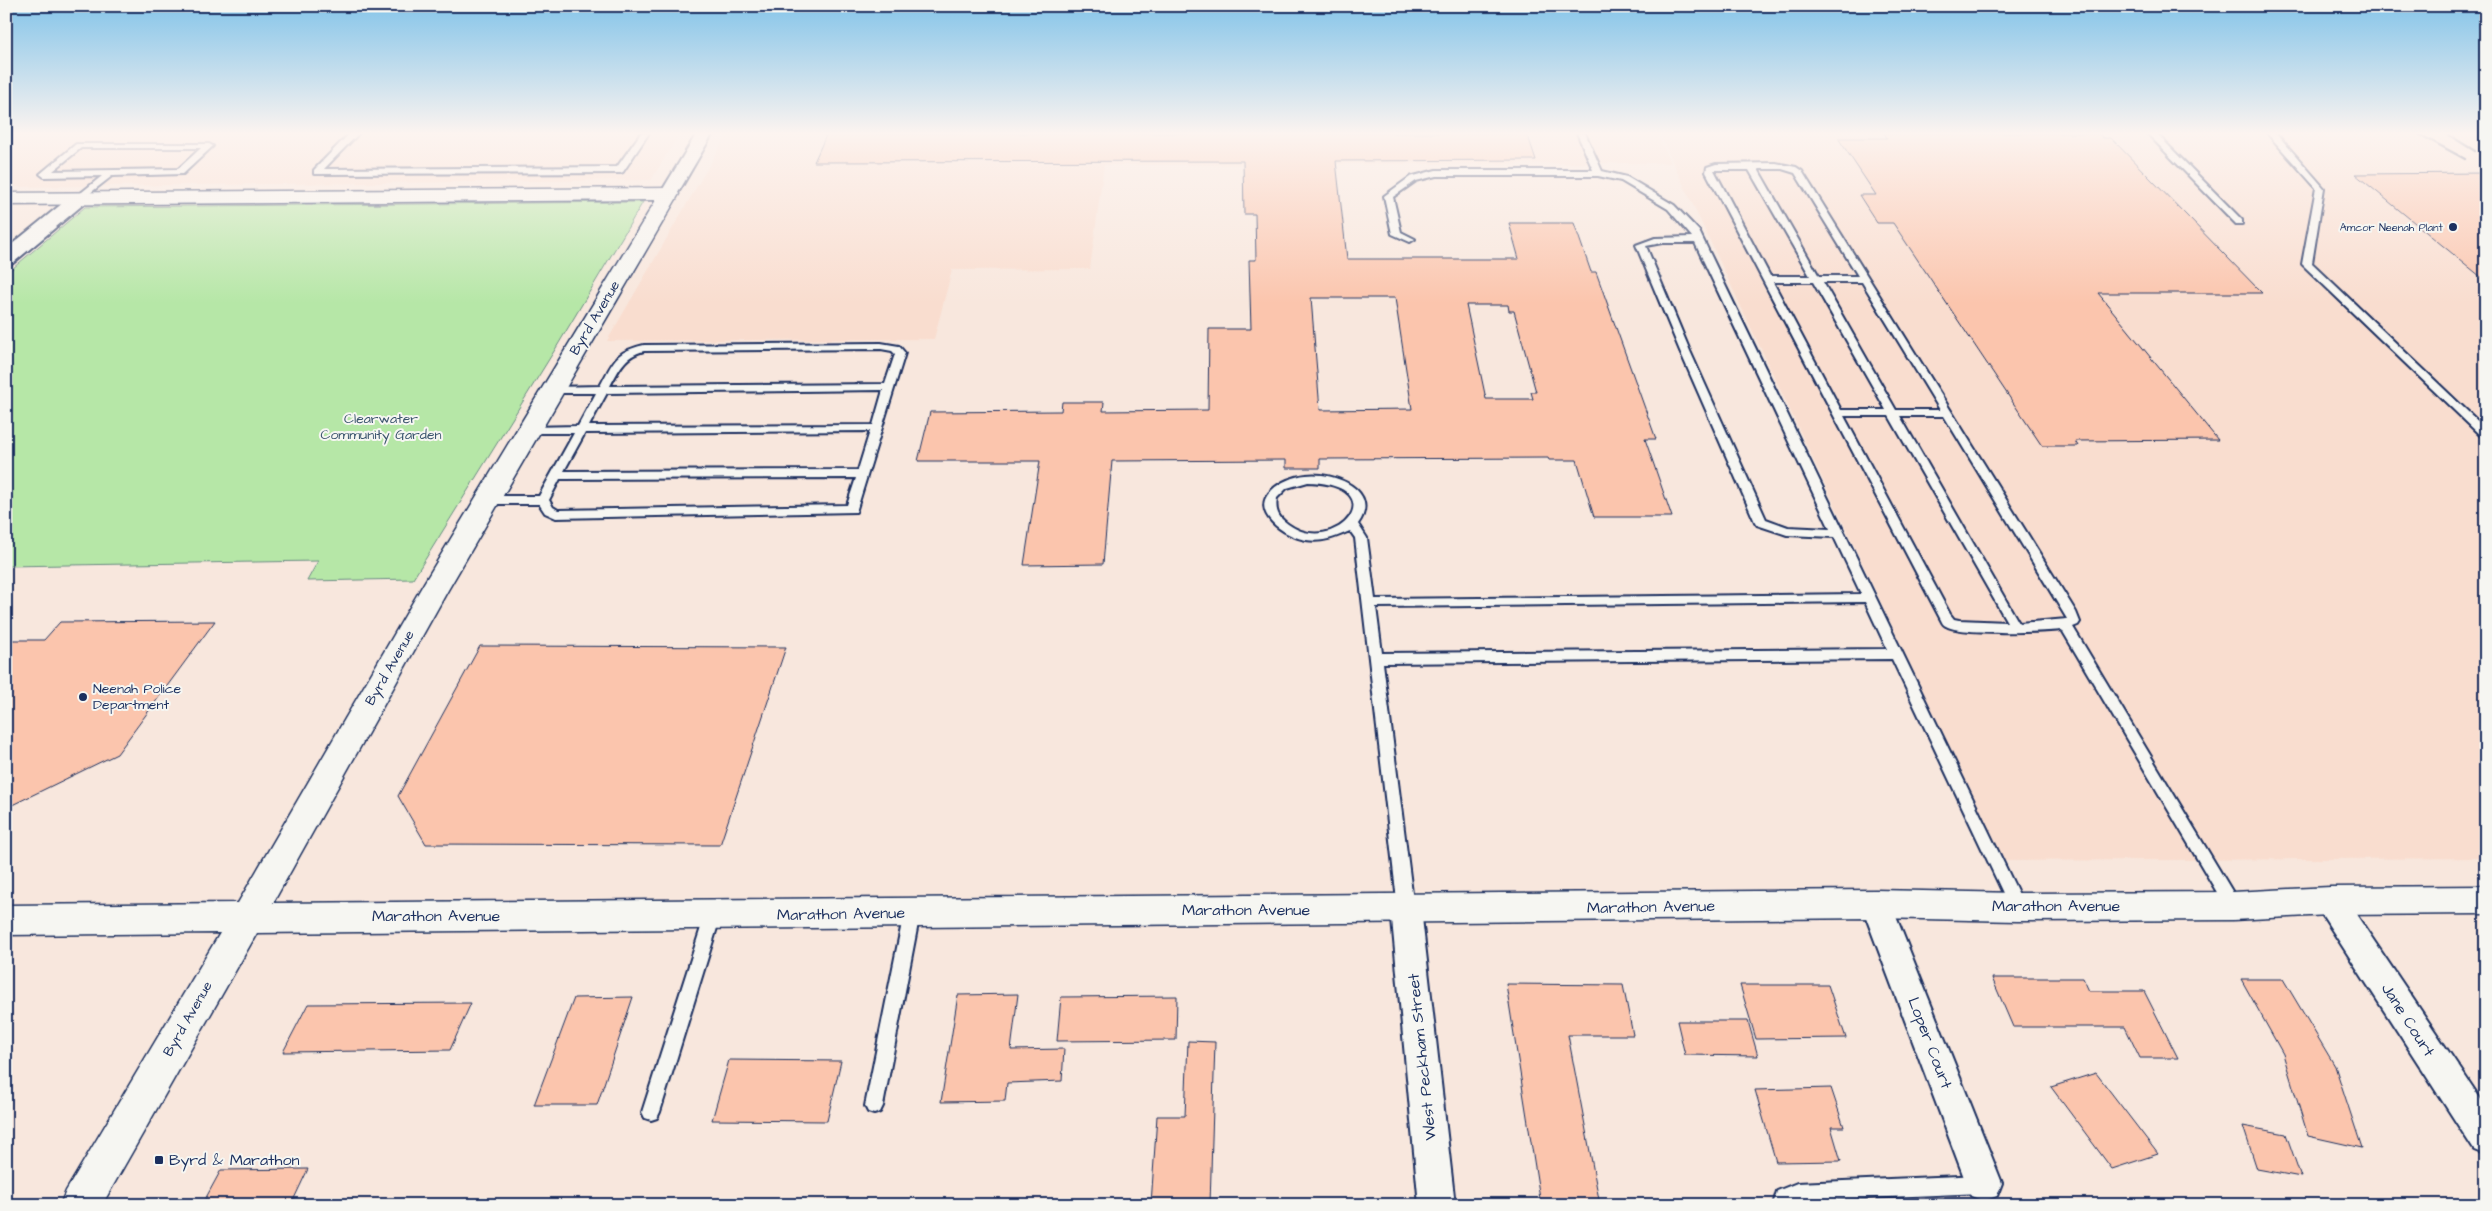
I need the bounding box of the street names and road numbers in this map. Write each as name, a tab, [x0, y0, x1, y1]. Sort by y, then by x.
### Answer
street label: Byrd Avenue	[565, 277, 625, 359]
street label: Byrd Avenue	[360, 626, 420, 709]
street label: Marathon Avenue	[1587, 895, 1716, 919]
street label: Marathon Avenue	[1992, 895, 2120, 917]
street label: Marathon Avenue	[1182, 899, 1310, 921]
street label: Marathon Avenue	[777, 902, 906, 926]
street label: Marathon Avenue	[372, 905, 500, 927]
street label: West Peckham Street	[1402, 972, 1442, 1142]
street label: Byrd Avenue	[158, 977, 218, 1060]
street label: Jane Court	[2376, 979, 2440, 1061]
street label: Loper Court	[1902, 994, 1958, 1093]

